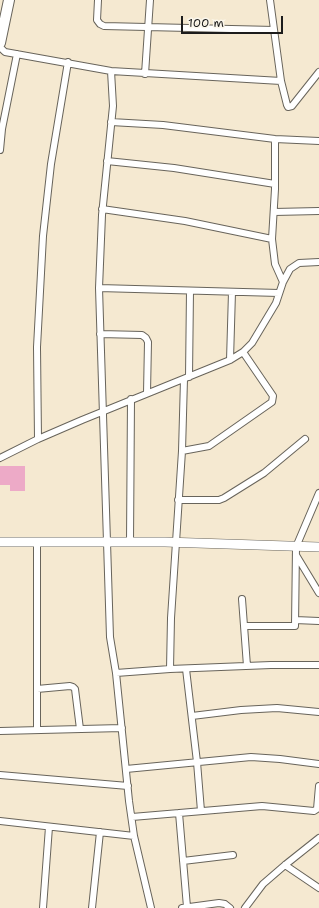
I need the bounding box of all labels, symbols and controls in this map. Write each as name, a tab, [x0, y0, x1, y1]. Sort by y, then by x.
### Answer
scale bar	[183, 8, 285, 34]
text: 100 m	[188, 15, 224, 31]

